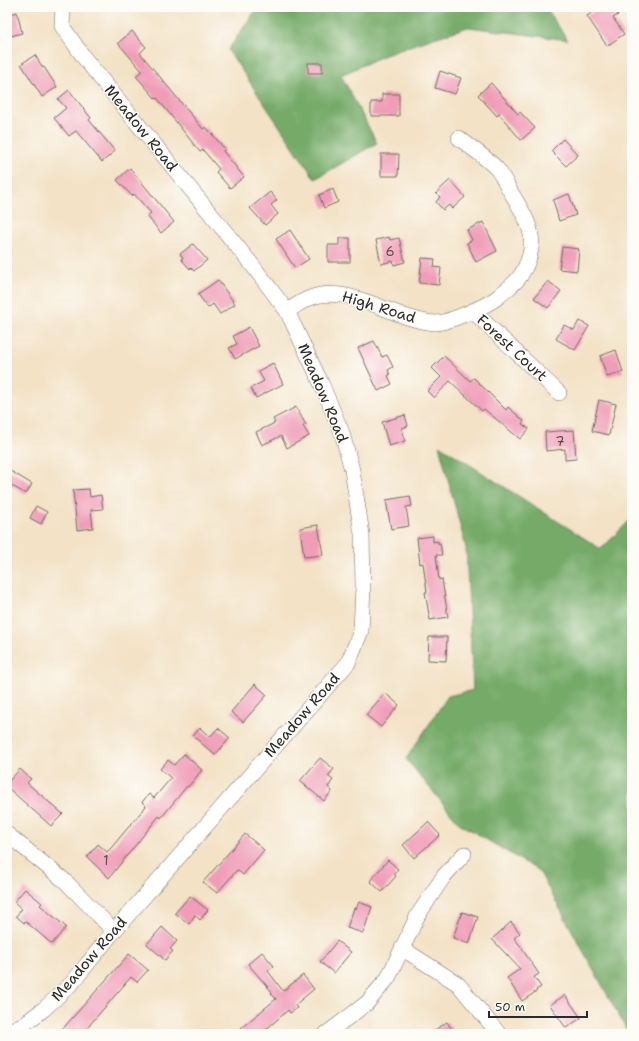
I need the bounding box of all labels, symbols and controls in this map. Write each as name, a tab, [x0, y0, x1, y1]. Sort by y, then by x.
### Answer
street label: Meadow Road	[100, 81, 182, 176]
house number: 6	[385, 243, 395, 260]
street label: High Road	[340, 286, 419, 328]
street label: Forest Court	[472, 310, 552, 386]
street label: Meadow Road	[293, 340, 353, 446]
house number: 7	[555, 433, 565, 450]
street label: Meadow Road	[260, 668, 345, 762]
house number: 1	[103, 852, 109, 869]
street label: Meadow Road	[47, 912, 132, 1006]
scale bar	[489, 993, 587, 1019]
text: 50 m	[495, 999, 525, 1015]

